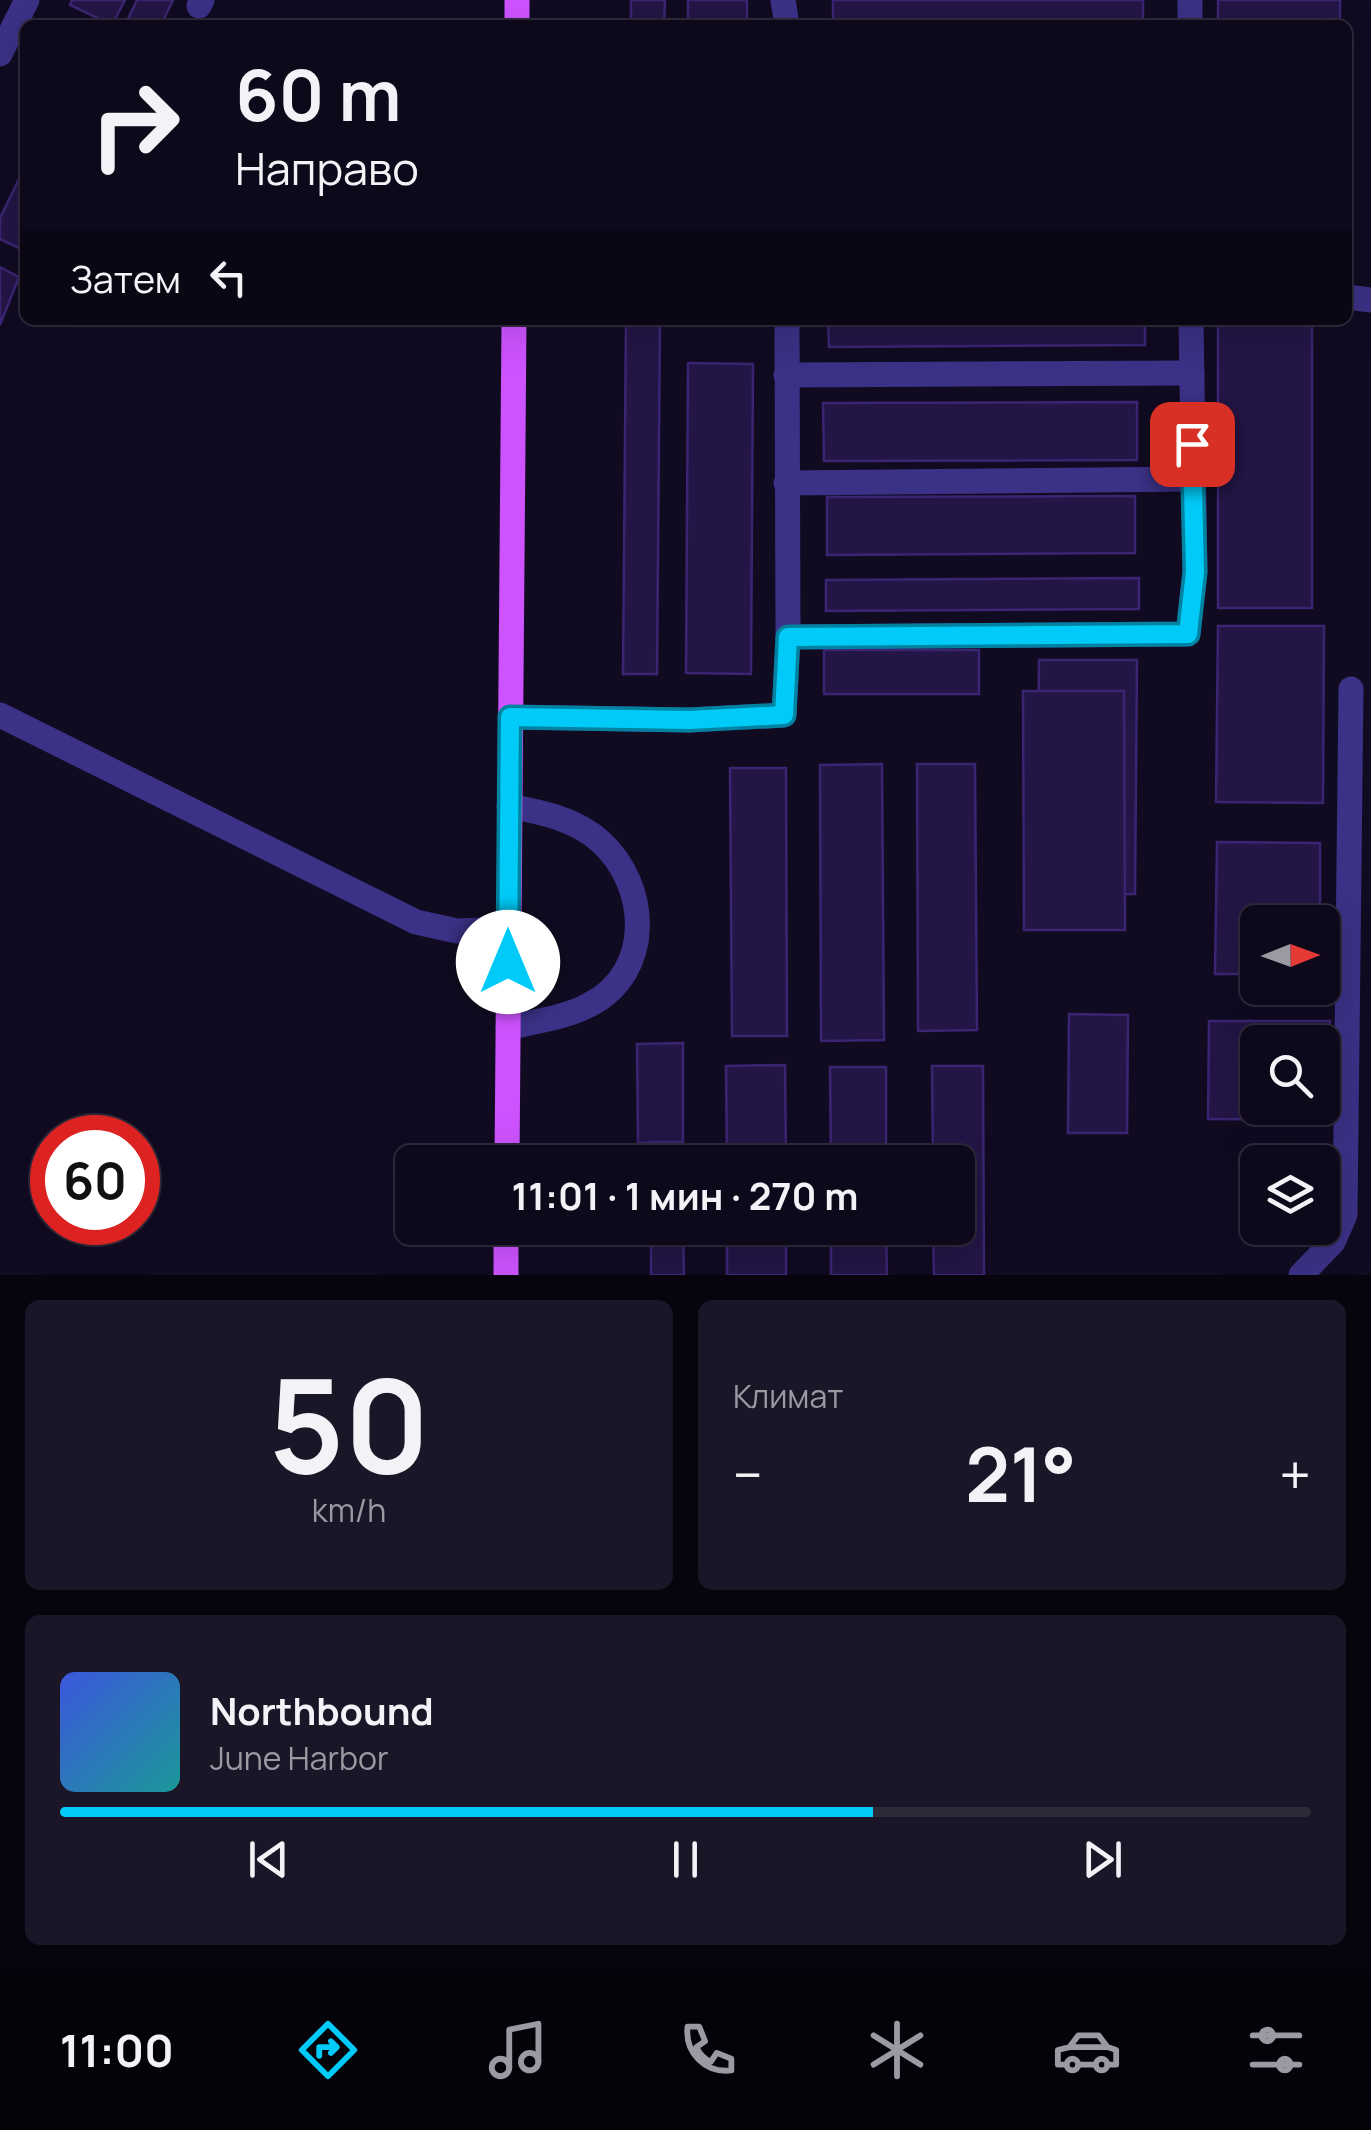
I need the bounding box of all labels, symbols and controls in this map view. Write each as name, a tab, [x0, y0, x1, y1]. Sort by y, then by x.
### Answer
text: 60 m	[235, 46, 402, 142]
icon: right	[70, 60, 200, 190]
text: Направо	[235, 137, 419, 199]
icon: left	[201, 250, 256, 305]
text: Затем	[70, 252, 181, 304]
pin	[1150, 402, 1235, 487]
icon: arrive	[1165, 417, 1220, 472]
north arrow	[1240, 905, 1340, 1005]
map controls	[1240, 905, 1340, 1245]
position arrow	[456, 910, 560, 1014]
button: search	[1240, 1025, 1340, 1125]
speed limit sign: 60	[30, 1115, 160, 1245]
button: layers	[1240, 1145, 1340, 1245]
text: 11:01 · 1 мин · 270 m	[512, 1169, 858, 1221]
text: 50	[268, 1334, 430, 1512]
text: Климат	[733, 1374, 843, 1418]
text: 21°	[965, 1422, 1077, 1525]
text: −	[733, 1436, 763, 1512]
text: +	[1279, 1436, 1311, 1512]
text: km/h	[312, 1488, 386, 1532]
text: Northbound	[210, 1684, 434, 1736]
text: June Harbor	[210, 1736, 388, 1780]
icon: previous	[241, 1832, 296, 1887]
icon: pause	[658, 1832, 713, 1887]
icon: next	[1075, 1832, 1130, 1887]
icon: directions	[293, 2015, 363, 2085]
icon: music	[483, 2015, 553, 2085]
icon: phone	[673, 2015, 743, 2085]
icon: climate	[862, 2015, 932, 2085]
icon: car	[1052, 2015, 1122, 2085]
icon: filters	[1241, 2015, 1311, 2085]
text: 11:00	[60, 2019, 174, 2081]

